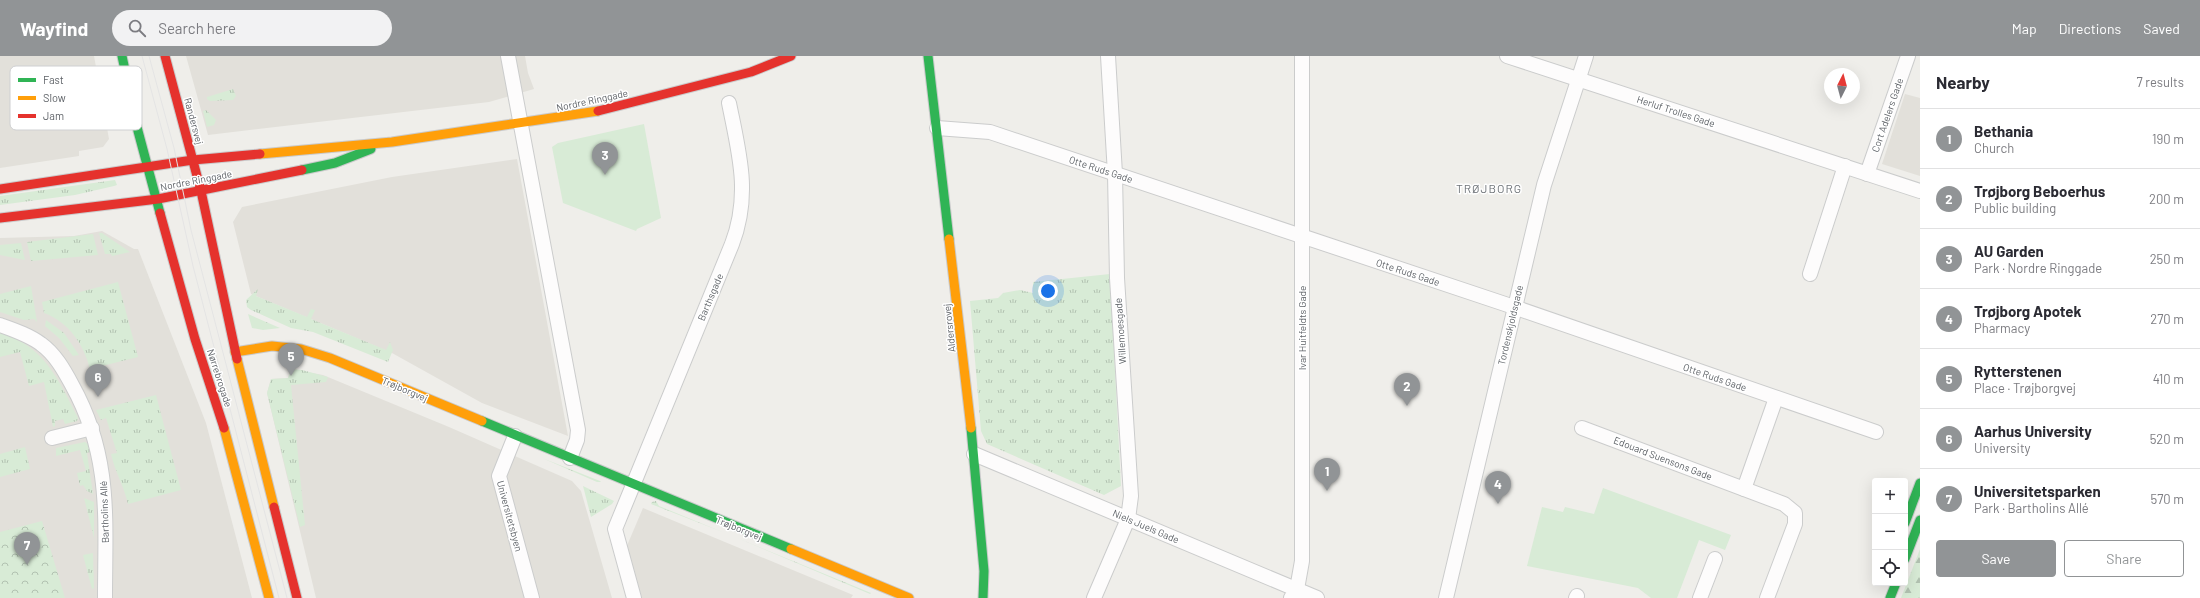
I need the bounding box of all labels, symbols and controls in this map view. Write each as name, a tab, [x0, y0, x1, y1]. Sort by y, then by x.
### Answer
search box	[112, 10, 392, 46]
text: Wayfind	[20, 17, 88, 40]
icon: search	[126, 17, 148, 39]
text: Search here	[158, 19, 236, 37]
text: Map	[2012, 20, 2037, 37]
text: Directions	[2059, 20, 2121, 37]
text: Saved	[2143, 20, 2180, 37]
legend	[10, 66, 142, 130]
north arrow	[1824, 68, 1860, 104]
text: Nearby	[1936, 72, 1990, 92]
text: Fast	[43, 73, 64, 86]
text: 7 results	[2137, 74, 2184, 90]
street label: Cort Adelers Gade	[1869, 76, 1905, 154]
street label: Nordre Ringgade	[555, 87, 629, 113]
text: Slow	[43, 91, 66, 104]
street label: Herluf Trolles Gade	[1635, 93, 1717, 129]
street label: Randersvej	[182, 96, 206, 146]
text: Jam	[43, 109, 64, 122]
text: Bethania	[1974, 122, 2033, 140]
text: 1	[1947, 131, 1951, 147]
text: 190 m	[2152, 131, 2184, 147]
text: Church	[1974, 140, 2014, 156]
pin: 3	[592, 142, 618, 175]
street label: Otte Ruds Gade	[1068, 153, 1134, 185]
street label: Nordre Ringgade	[159, 167, 233, 193]
district label: TRØJBORG	[1456, 181, 1522, 195]
text: Trøjborg Beboerhus	[1974, 182, 2105, 200]
text: 2	[1945, 191, 1953, 207]
text: 200 m	[2149, 191, 2184, 207]
text: Public building	[1974, 200, 2056, 216]
text: AU Garden	[1974, 242, 2044, 260]
text: 3	[1945, 251, 1953, 267]
text: 250 m	[2150, 251, 2184, 267]
street label: Otte Ruds Gade	[1375, 256, 1441, 288]
text: Park · Nordre Ringgade	[1974, 260, 2102, 276]
street label: Barthsgade	[695, 272, 725, 322]
your location	[1038, 281, 1058, 301]
street label: Tordenskjoldsgade	[1495, 284, 1525, 366]
street label: Ivar Huitfeldts Gade	[1296, 286, 1308, 370]
street label: Willemoesgade	[1112, 298, 1128, 364]
text: Trøjborg Apotek	[1974, 302, 2082, 320]
street label: Aldersrovej	[940, 303, 958, 353]
text: 4	[1945, 311, 1953, 327]
text: 270 m	[2150, 311, 2184, 327]
text: Pharmacy	[1974, 320, 2030, 336]
pin: 5	[278, 343, 304, 376]
street label: Nørrebrogade	[205, 347, 235, 409]
street label: Otte Ruds Gade	[1682, 361, 1748, 393]
text: Rytterstenen	[1974, 362, 2062, 380]
pin: 6	[85, 364, 111, 397]
text: 5	[1945, 371, 1953, 387]
text: 410 m	[2153, 371, 2184, 387]
pin: 2	[1394, 373, 1420, 406]
street label: Trøjborgvej	[380, 374, 430, 404]
text: Place · Trøjborgvej	[1974, 380, 2076, 396]
text: Aarhus University	[1974, 422, 2092, 440]
text: 6	[1946, 431, 1952, 447]
text: 520 m	[2150, 431, 2184, 447]
street label: Edouard Suensons Gade	[1612, 434, 1714, 482]
text: University	[1974, 440, 2031, 456]
pin: 1	[1314, 458, 1340, 491]
pin: 4	[1485, 471, 1511, 504]
map controls	[1872, 478, 1908, 586]
button: +	[1872, 478, 1908, 514]
street label: Universitetsbyen	[495, 479, 525, 553]
street label: Bartholins Allé	[97, 481, 111, 543]
text: Universitetsparken	[1974, 482, 2101, 500]
text: 7	[1946, 491, 1952, 507]
text: 570 m	[2150, 491, 2184, 507]
text: Park · Bartholins Allé	[1974, 500, 2089, 516]
street label: Niels Juels Gade	[1111, 507, 1181, 545]
street label: Trøjborgvej	[714, 513, 764, 543]
button: −	[1872, 514, 1908, 550]
pin: 7	[14, 532, 40, 565]
button: Save	[1936, 540, 2056, 577]
button: Share	[2064, 540, 2184, 577]
button: locate	[1872, 550, 1908, 586]

